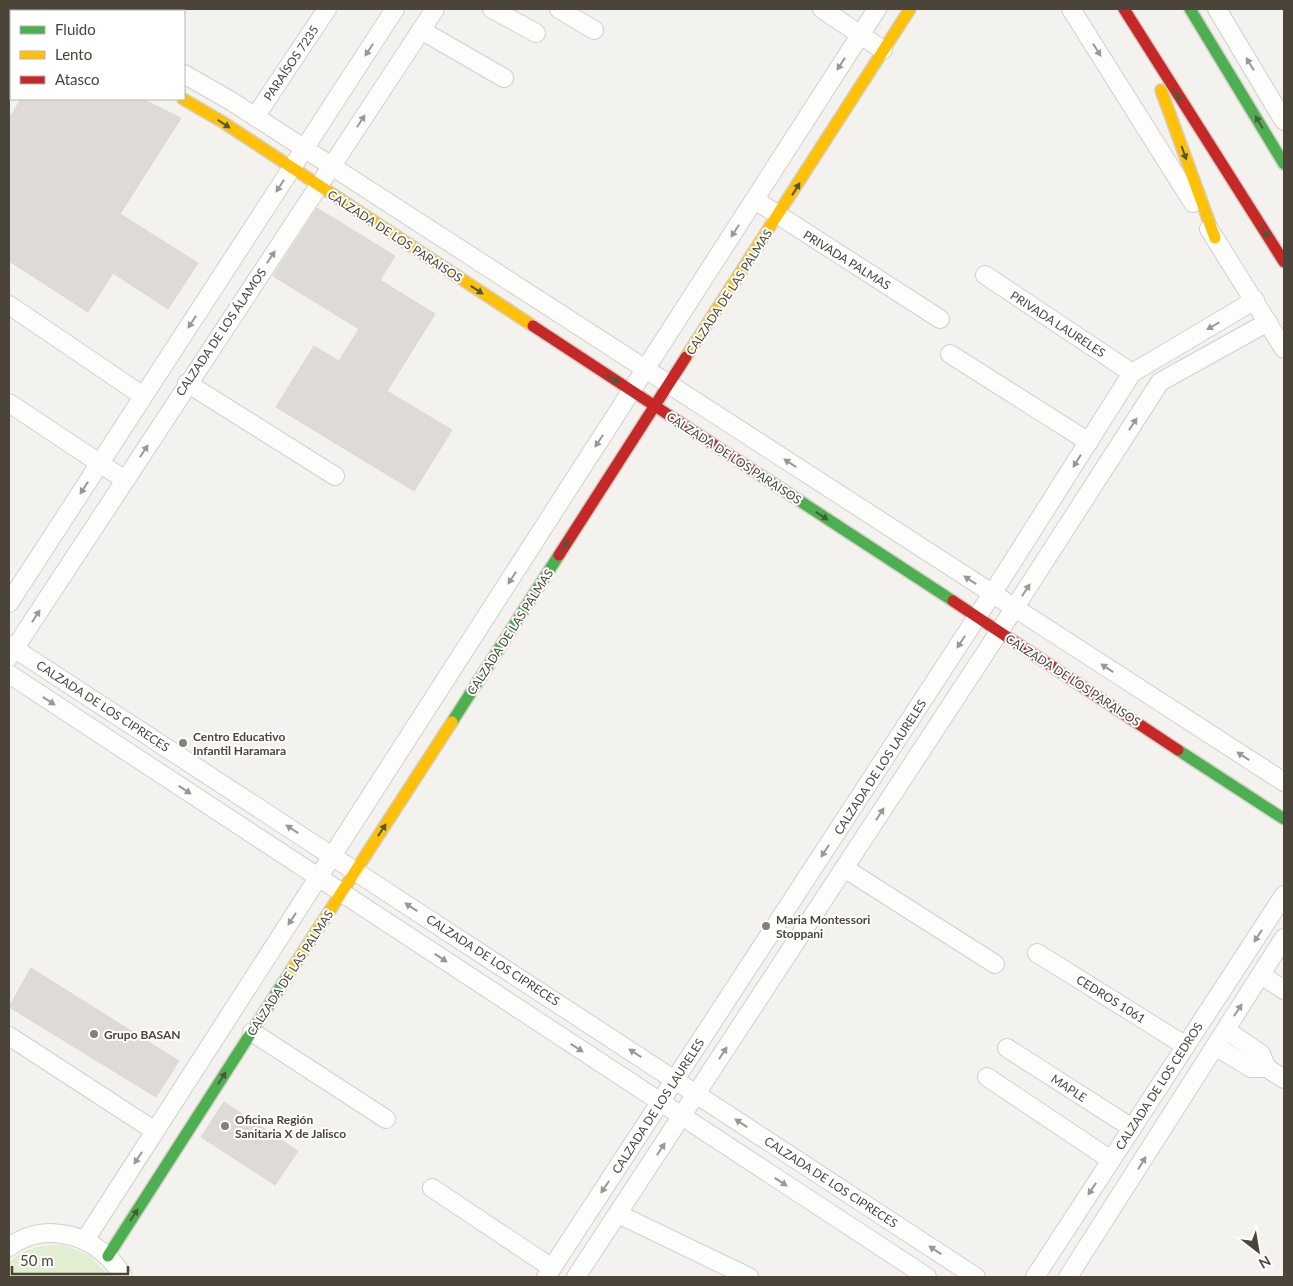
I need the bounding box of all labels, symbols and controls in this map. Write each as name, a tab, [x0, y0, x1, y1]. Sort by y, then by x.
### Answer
legend	[10, 10, 185, 100]
text: Fluido	[55, 20, 96, 38]
street label: PARAÍSOS 7235	[260, 23, 322, 103]
one-way arrow	[364, 43, 374, 56]
one-way arrow	[1092, 43, 1101, 57]
text: Lento	[55, 45, 92, 63]
one-way arrow	[837, 58, 846, 71]
one-way arrow	[1245, 58, 1254, 71]
text: Atasco	[55, 70, 100, 88]
one-way arrow	[1173, 88, 1182, 101]
one-way arrow	[356, 115, 366, 128]
one-way arrow	[1254, 115, 1264, 128]
one-way arrow	[218, 119, 231, 128]
one-way arrow	[1180, 146, 1188, 161]
one-way arrow	[275, 179, 285, 193]
one-way arrow	[791, 183, 800, 196]
street label: CALZADA DE LOS PARAISOS	[325, 187, 465, 285]
one-way arrow	[730, 224, 740, 237]
one-way arrow	[1260, 225, 1270, 238]
street label: CALZADA DE LAS PALMAS	[683, 226, 775, 358]
street label: PRIVADA PALMAS	[801, 227, 893, 293]
one-way arrow	[266, 250, 276, 263]
street label: CALZADA DE LOS ÁLAMOS	[173, 265, 269, 399]
one-way arrow	[471, 285, 484, 294]
street label: PRIVADA LAURELES	[1008, 288, 1108, 360]
one-way arrow	[187, 315, 196, 329]
one-way arrow	[1207, 322, 1220, 331]
one-way arrow	[606, 374, 620, 384]
street label: CALZADA DE LOS PARAISOS	[664, 409, 804, 507]
one-way arrow	[1128, 418, 1137, 431]
one-way arrow	[595, 434, 604, 448]
one-way arrow	[139, 444, 148, 458]
one-way arrow	[1072, 454, 1081, 467]
one-way arrow	[783, 458, 796, 468]
one-way arrow	[79, 481, 89, 494]
one-way arrow	[815, 511, 829, 521]
one-way arrow	[560, 540, 570, 553]
street label: CALZADA DE LAS PALMAS	[464, 566, 556, 698]
one-way arrow	[507, 571, 516, 584]
one-way arrow	[963, 575, 977, 585]
one-way arrow	[1021, 584, 1031, 597]
one-way arrow	[31, 610, 40, 623]
street label: CALZADA DE LOS PARAISOS	[1003, 631, 1143, 729]
one-way arrow	[956, 635, 966, 648]
street label: CALZADA DE LOS CIPRECES	[34, 657, 172, 755]
one-way arrow	[1100, 663, 1113, 673]
one-way arrow	[43, 696, 56, 706]
street label: CALZADA DE LOS LAURELES	[831, 696, 929, 838]
place label: Centro Educativo Infantil Haramara	[193, 729, 286, 758]
marker: Centro Educativo Infantil Haramara	[177, 737, 189, 749]
one-way arrow	[1237, 751, 1250, 761]
one-way arrow	[179, 785, 192, 795]
one-way arrow	[875, 808, 884, 821]
one-way arrow	[377, 823, 387, 837]
one-way arrow	[285, 824, 298, 834]
one-way arrow	[820, 845, 829, 858]
one-way arrow	[404, 902, 418, 912]
street label: CALZADA DE LAS PALMAS	[244, 907, 336, 1039]
street label: CALZADA DE LOS CIPRECES	[424, 911, 562, 1009]
one-way arrow	[287, 912, 297, 925]
place label: Maria Montessori Stoppani	[776, 912, 870, 941]
marker: Maria Montessori Stoppani	[760, 920, 772, 932]
one-way arrow	[1253, 929, 1262, 942]
one-way arrow	[434, 953, 448, 963]
street label: CEDROS 1061	[1074, 972, 1148, 1026]
one-way arrow	[1233, 1004, 1243, 1017]
street label: CALZADA DE LOS CEDROS	[1112, 1019, 1206, 1153]
place label: Grupo BASAN	[104, 1027, 181, 1042]
marker: Grupo BASAN	[88, 1028, 100, 1040]
street label: CALZADA DE LOS LAURELES	[609, 1035, 707, 1177]
one-way arrow	[570, 1043, 583, 1052]
one-way arrow	[719, 1046, 728, 1059]
one-way arrow	[628, 1048, 642, 1058]
one-way arrow	[217, 1071, 227, 1085]
street label: MAPLE	[1048, 1071, 1090, 1105]
place label: Oficina Región Sanitaria X de Jalisco	[235, 1112, 346, 1141]
one-way arrow	[734, 1118, 748, 1127]
marker: Oficina Región Sanitaria X de Jalisco	[219, 1120, 231, 1132]
street label: CALZADA DE LOS CIPRECES	[762, 1133, 900, 1231]
one-way arrow	[656, 1142, 666, 1155]
one-way arrow	[133, 1152, 142, 1165]
one-way arrow	[1137, 1156, 1146, 1169]
one-way arrow	[775, 1177, 788, 1187]
one-way arrow	[600, 1181, 610, 1194]
one-way arrow	[1087, 1182, 1097, 1196]
one-way arrow	[129, 1208, 139, 1221]
north arrow	[1233, 1226, 1283, 1276]
scale bar	[12, 1244, 129, 1276]
one-way arrow	[928, 1246, 942, 1255]
text: 50 m	[20, 1251, 54, 1269]
text: N	[1256, 1253, 1274, 1273]

